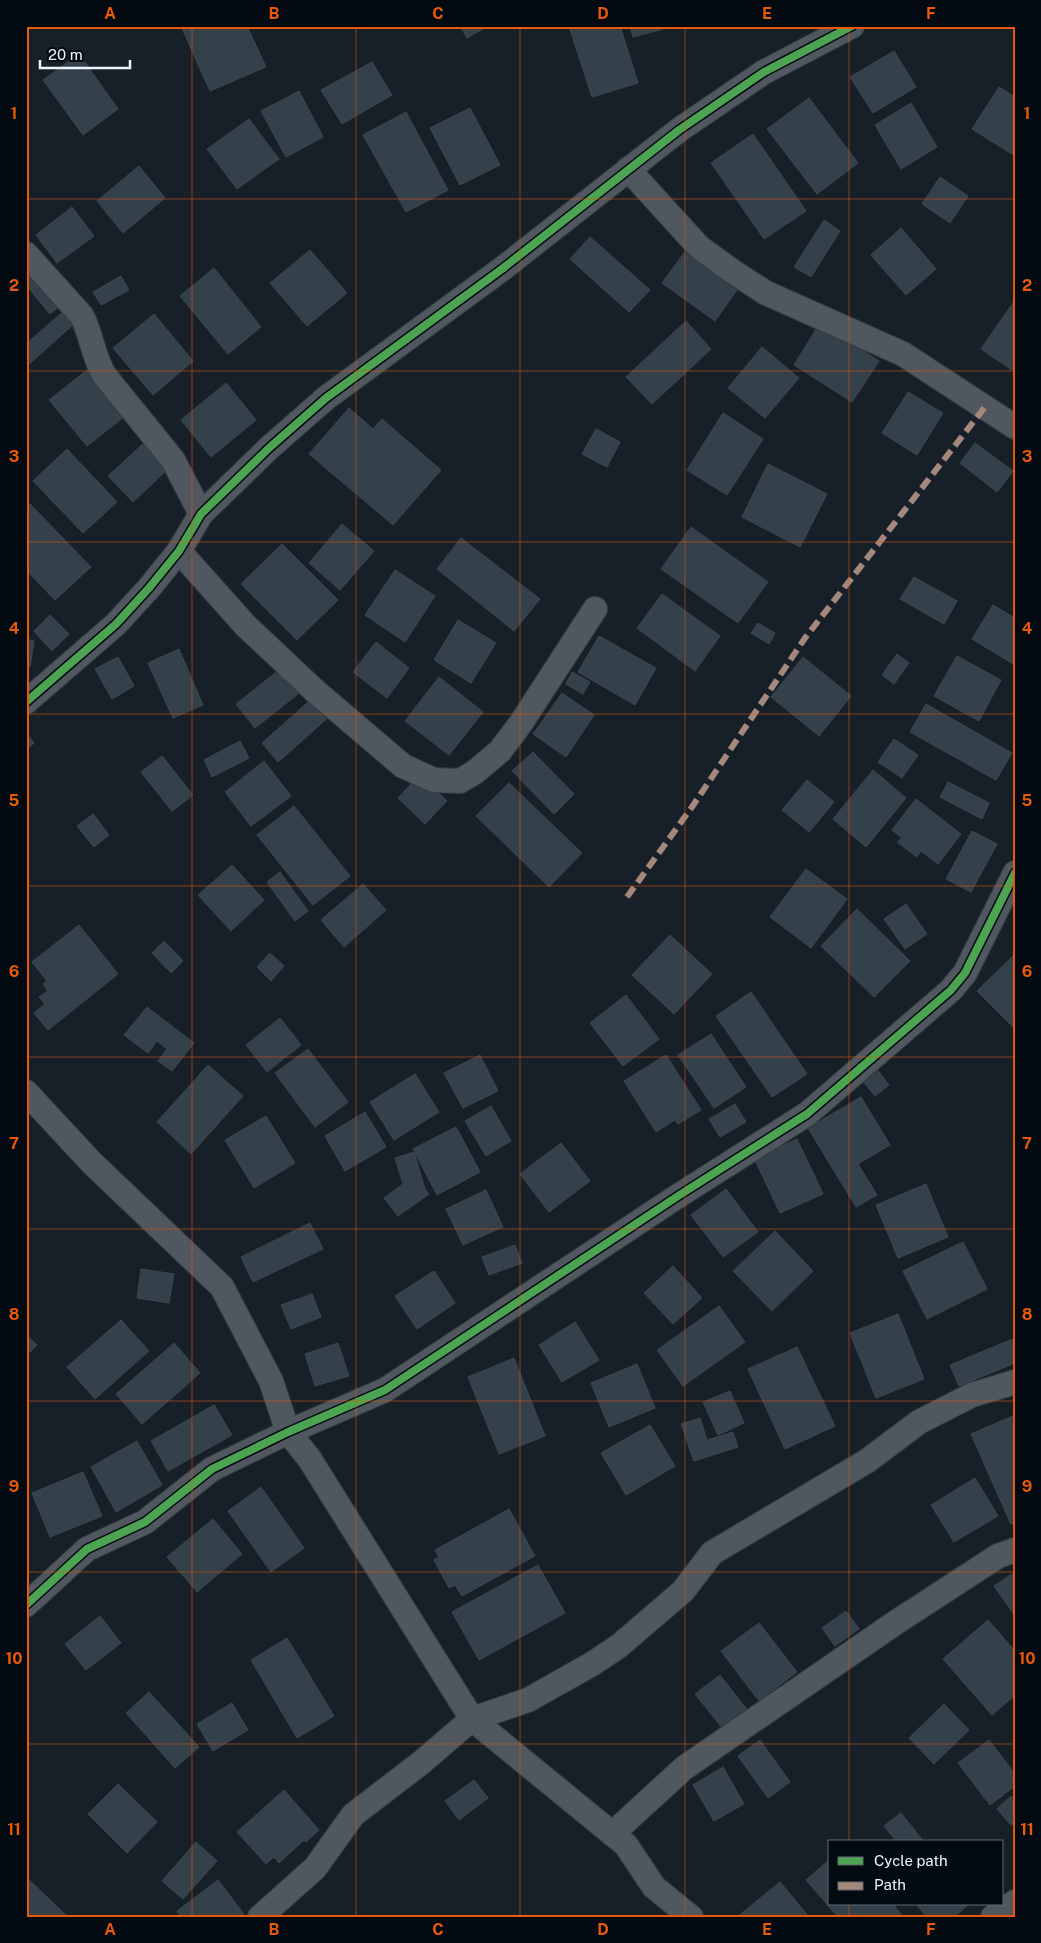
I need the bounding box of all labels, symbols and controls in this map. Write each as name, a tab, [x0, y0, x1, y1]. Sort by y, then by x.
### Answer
text: A	[104, 4, 116, 23]
text: B	[269, 4, 280, 23]
text: C	[432, 4, 444, 23]
text: D	[597, 4, 609, 23]
text: E	[762, 4, 772, 23]
text: F	[926, 4, 936, 23]
scale bar	[40, 38, 130, 70]
text: 20 m	[48, 46, 83, 63]
text: 1	[11, 104, 17, 123]
text: 1	[1024, 104, 1030, 123]
text: 2	[9, 276, 19, 295]
text: 2	[1022, 276, 1032, 295]
text: 3	[9, 447, 19, 466]
text: 3	[1022, 447, 1032, 466]
text: 4	[9, 619, 20, 638]
text: 4	[1022, 619, 1033, 638]
text: 5	[9, 791, 20, 810]
text: 5	[1022, 791, 1033, 810]
text: 6	[9, 962, 19, 981]
text: 6	[1022, 962, 1032, 981]
text: 7	[9, 1134, 19, 1153]
text: 7	[1022, 1134, 1032, 1153]
text: 8	[9, 1305, 20, 1324]
text: 8	[1022, 1305, 1033, 1324]
text: 9	[9, 1477, 19, 1496]
text: 9	[1022, 1477, 1032, 1496]
text: 10	[5, 1649, 23, 1668]
text: 10	[1018, 1649, 1036, 1668]
text: 11	[7, 1820, 21, 1839]
text: 11	[1020, 1820, 1034, 1839]
legend	[828, 1840, 1004, 1906]
text: Cycle path	[874, 1852, 948, 1869]
text: Path	[874, 1876, 906, 1893]
text: A	[104, 1920, 116, 1939]
text: B	[269, 1920, 280, 1939]
text: C	[432, 1920, 444, 1939]
text: D	[597, 1920, 609, 1939]
text: E	[762, 1920, 772, 1939]
text: F	[926, 1920, 936, 1939]

